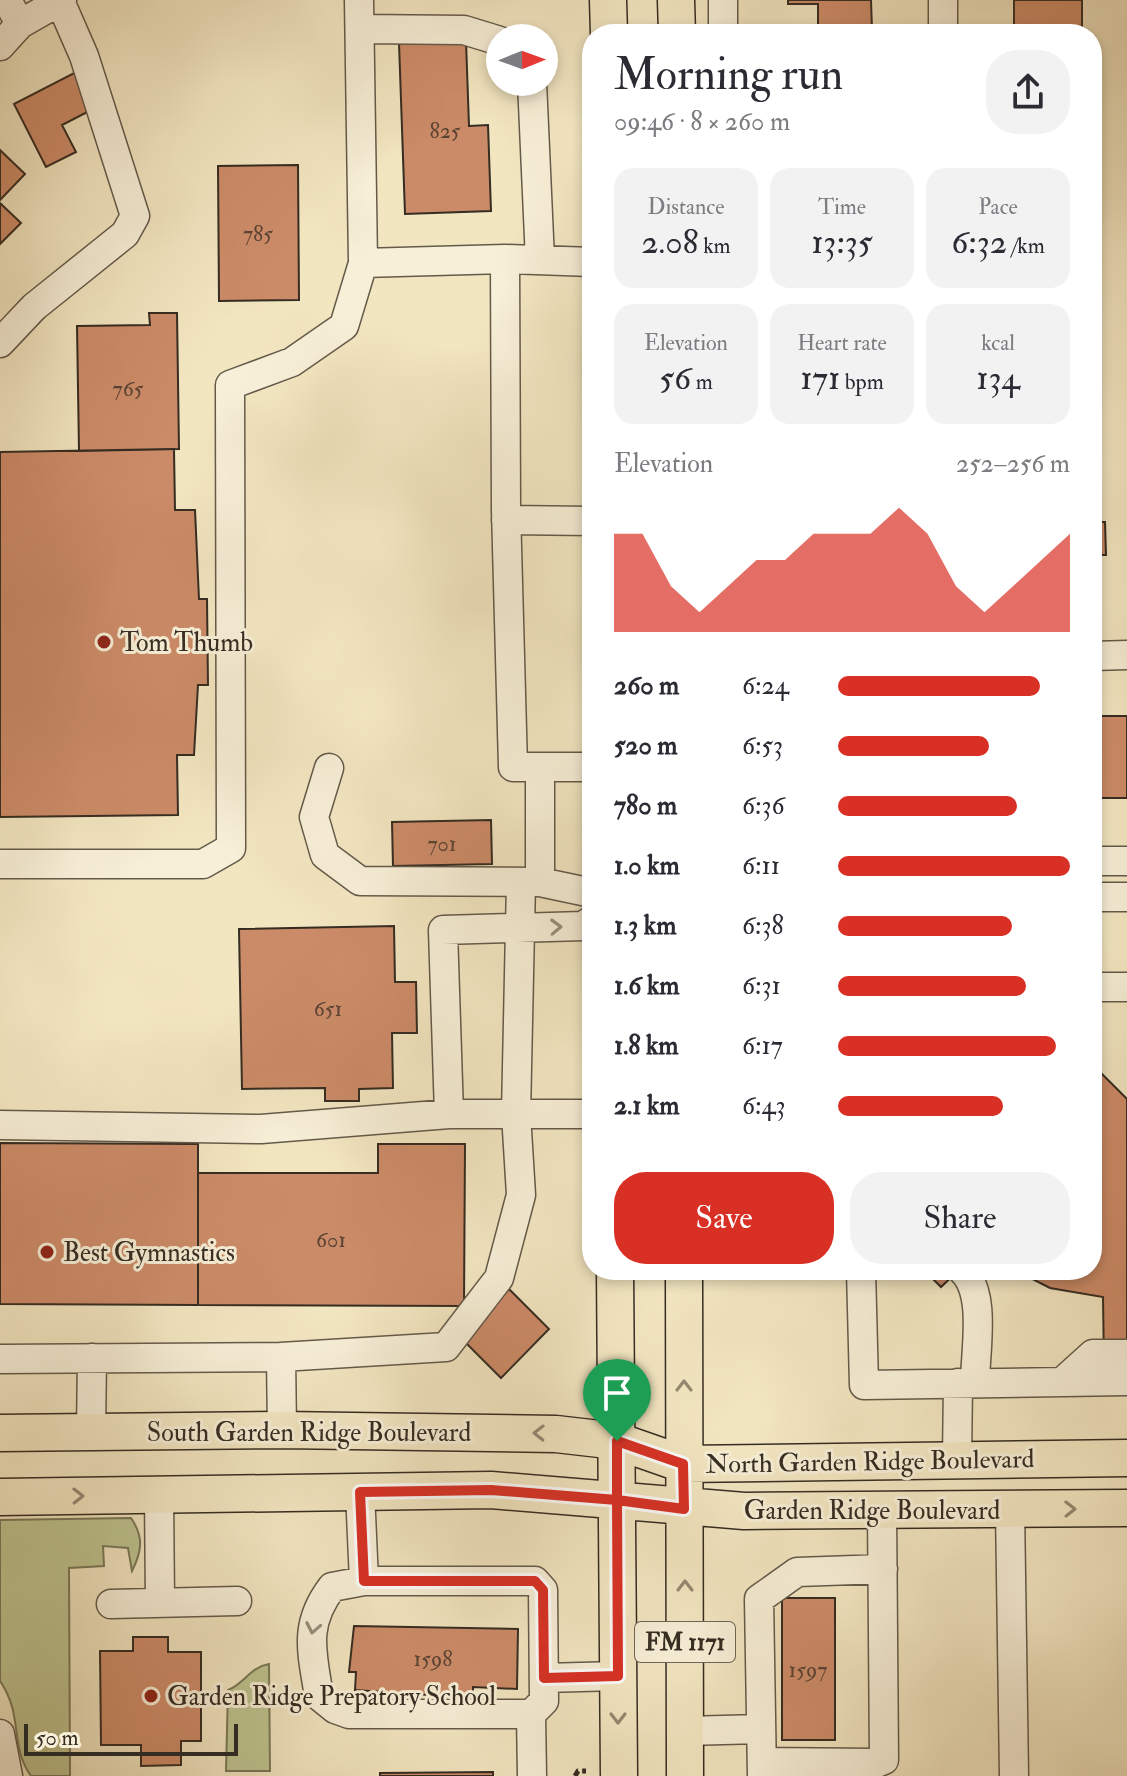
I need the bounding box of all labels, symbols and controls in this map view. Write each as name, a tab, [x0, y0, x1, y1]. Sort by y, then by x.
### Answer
north arrow	[486, 24, 558, 96]
map controls	[486, 24, 558, 96]
text: Morning run	[614, 48, 843, 103]
button: share	[986, 50, 1070, 134]
text: 09:46 · 8 × 260 m	[614, 106, 790, 138]
house number: 825	[429, 117, 461, 145]
text: Distance	[648, 193, 724, 221]
text: Time	[818, 193, 866, 221]
text: Pace	[978, 193, 1018, 221]
house number: 785	[243, 220, 273, 248]
text: 2.08	[641, 221, 699, 264]
text: 13:35	[811, 221, 873, 264]
text: 6:32	[951, 221, 1007, 264]
text: km	[699, 232, 731, 260]
text: /km	[1007, 232, 1045, 260]
text: Elevation	[644, 329, 728, 357]
text: Heart rate	[797, 329, 887, 357]
text: kcal	[981, 329, 1015, 357]
text: 56	[659, 357, 691, 400]
text: 171	[800, 357, 840, 400]
text: 134	[976, 357, 1020, 400]
text: m	[691, 368, 713, 396]
text: bpm	[840, 368, 884, 396]
house number: 765	[113, 375, 144, 403]
text: Elevation	[614, 448, 713, 480]
text: 252–256 m	[956, 448, 1070, 480]
place label: Tom Thumb	[120, 627, 253, 659]
marker: Tom Thumb	[95, 633, 113, 651]
text: 260 m	[614, 670, 679, 702]
text: 6:24	[742, 670, 789, 702]
text: 520 m	[614, 730, 677, 762]
text: 6:53	[742, 730, 783, 762]
text: 780 m	[614, 790, 677, 822]
text: 6:36	[742, 790, 785, 822]
house number: 701	[427, 830, 457, 858]
text: 1.0 km	[614, 850, 680, 882]
text: 6:11	[742, 850, 780, 882]
text: 1.3 km	[614, 910, 676, 942]
text: 6:38	[742, 910, 784, 942]
one-way arrow	[550, 919, 563, 936]
text: 1.6 km	[614, 970, 679, 1002]
text: 6:31	[742, 970, 781, 1002]
house number: 651	[314, 995, 342, 1023]
text: 1.8 km	[614, 1030, 679, 1062]
text: 6:17	[742, 1030, 783, 1062]
text: 2.1 km	[614, 1090, 680, 1122]
text: 6:43	[742, 1090, 786, 1122]
button: Save	[614, 1172, 834, 1264]
button: Share	[850, 1172, 1070, 1264]
house number: 601	[316, 1226, 346, 1254]
place label: Best Gymnastics	[63, 1237, 235, 1269]
marker: Best Gymnastics	[38, 1243, 56, 1261]
pin	[583, 1359, 651, 1441]
icon: arrive	[595, 1371, 639, 1415]
one-way arrow	[675, 1379, 692, 1392]
street label: South Garden Ridge Boulevard	[147, 1417, 471, 1449]
one-way arrow	[532, 1425, 545, 1442]
street label: North Garden Ridge Boulevard	[705, 1443, 1035, 1481]
one-way arrow	[72, 1487, 85, 1505]
street label: Garden Ridge Boulevard	[744, 1495, 1000, 1527]
one-way arrow	[1064, 1500, 1077, 1517]
one-way arrow	[676, 1579, 694, 1592]
one-way arrow	[306, 1621, 323, 1634]
road number: FM 1171	[635, 1622, 735, 1662]
house number: 1598	[413, 1645, 453, 1673]
house number: 1597	[789, 1656, 827, 1684]
place label: Garden Ridge Prepatory School	[167, 1681, 496, 1714]
marker: Garden Ridge Prepatory School	[142, 1687, 160, 1705]
one-way arrow	[609, 1712, 627, 1725]
scale bar	[24, 1720, 238, 1756]
text: 50 m	[36, 1724, 78, 1752]

